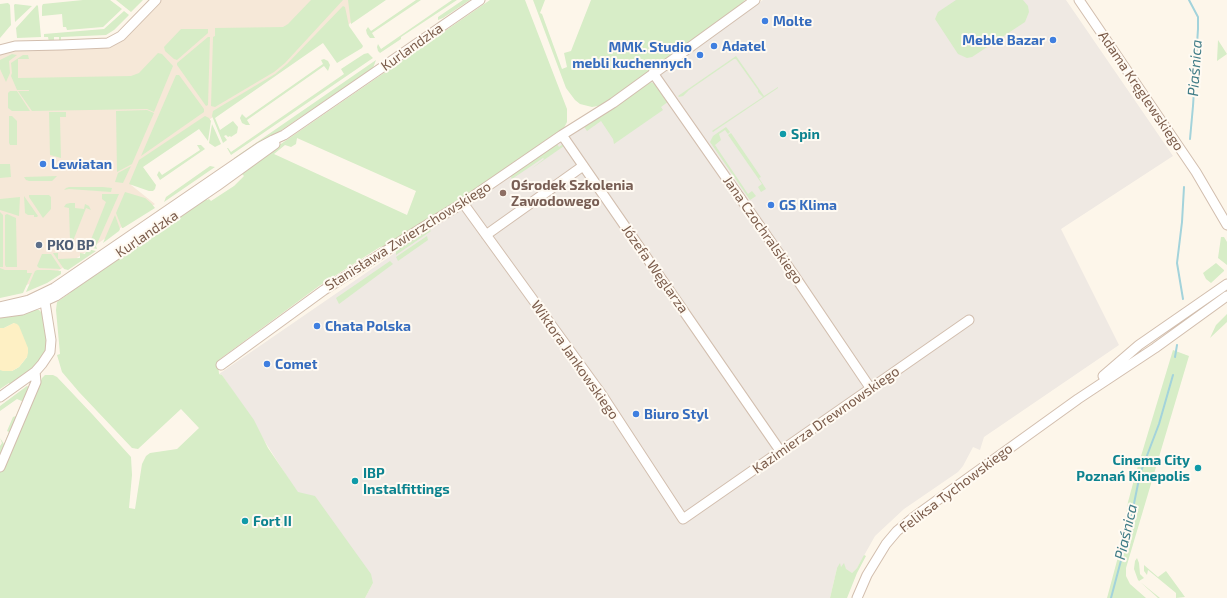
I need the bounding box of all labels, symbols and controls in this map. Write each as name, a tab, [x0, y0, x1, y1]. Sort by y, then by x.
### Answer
place label: Molte	[773, 13, 812, 29]
marker: Molte	[760, 16, 770, 26]
street label: Kurlandzka	[378, 20, 446, 74]
street label: Adama Kręglewskiego	[1095, 28, 1187, 154]
place label: Meble Bazar	[962, 32, 1045, 48]
marker: Meble Bazar	[1048, 35, 1058, 45]
place label: Adatel	[722, 38, 766, 54]
place label: MMK. Studio mebli kuchennych	[572, 39, 692, 72]
water label: Piaśnica	[1184, 39, 1206, 97]
marker: Adatel	[709, 41, 719, 51]
marker: MMK. Studio mebli kuchennych	[695, 50, 705, 60]
place label: Spin	[791, 126, 820, 142]
marker: Spin	[778, 129, 788, 139]
place label: Lewiatan	[51, 156, 112, 172]
marker: Lewiatan	[38, 159, 48, 169]
street label: Jana Czochralskiego	[719, 173, 807, 287]
place label: Ośrodek Szkolenia Zawodowego	[511, 177, 633, 210]
street label: Stanisława Zwierzchowskiego	[322, 178, 494, 294]
marker: Ośrodek Szkolenia Zawodowego	[498, 188, 508, 198]
place label: GS Klima	[779, 197, 837, 213]
marker: GS Klima	[766, 200, 776, 210]
street label: Kurlandzka	[113, 207, 181, 261]
street label: Józefa Węglarza	[618, 222, 692, 316]
place label: PKO BP	[47, 237, 94, 253]
marker: PKO BP	[34, 240, 44, 250]
street label: Wiktora Jankowskiego	[528, 297, 622, 423]
place label: Chata Polska	[325, 318, 411, 334]
marker: Chata Polska	[312, 321, 322, 331]
place label: Comet	[275, 356, 317, 372]
marker: Comet	[262, 359, 272, 369]
street label: Kazimierza Drewnowskiego	[749, 363, 903, 477]
place label: Biuro Styl	[644, 406, 709, 422]
marker: Biuro Styl	[631, 409, 641, 419]
street label: Feliksa Tychowskiego	[896, 440, 1016, 536]
place label: Cinema City Poznań Kinepolis	[1076, 452, 1190, 484]
marker: Cinema City Poznań Kinepolis	[1193, 463, 1203, 473]
place label: IBP Instalfittings	[363, 465, 450, 498]
marker: IBP Instalfittings	[350, 476, 360, 486]
water label: Piaśnica	[1111, 502, 1141, 562]
place label: Fort II	[253, 513, 292, 529]
marker: Fort II	[240, 516, 250, 526]

